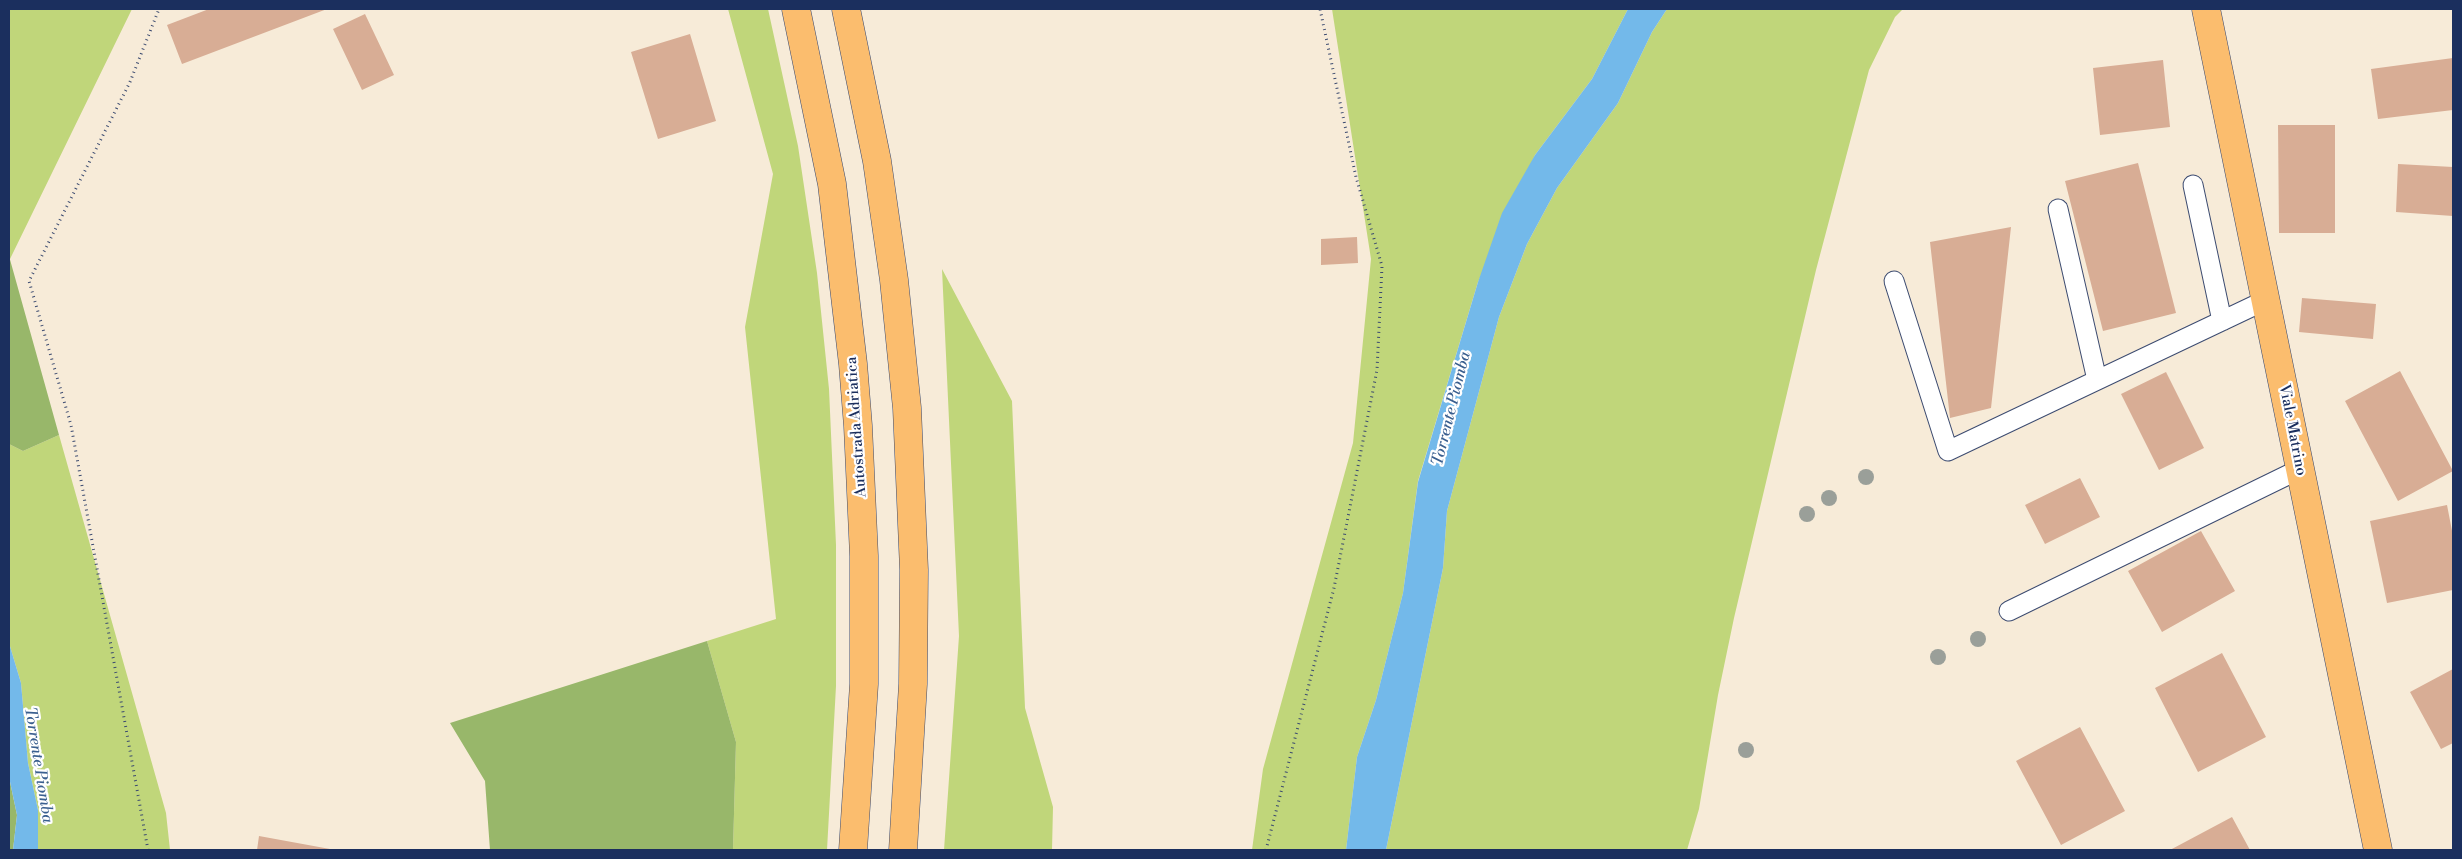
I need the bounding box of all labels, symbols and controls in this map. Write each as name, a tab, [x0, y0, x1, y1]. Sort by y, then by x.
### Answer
water label: Torrente Piomba	[1429, 350, 1475, 468]
street label: Autostrada Adriatica	[843, 356, 871, 498]
street label: Viale Matrino	[2274, 383, 2310, 477]
water label: Torrente Piomba	[19, 706, 57, 824]

